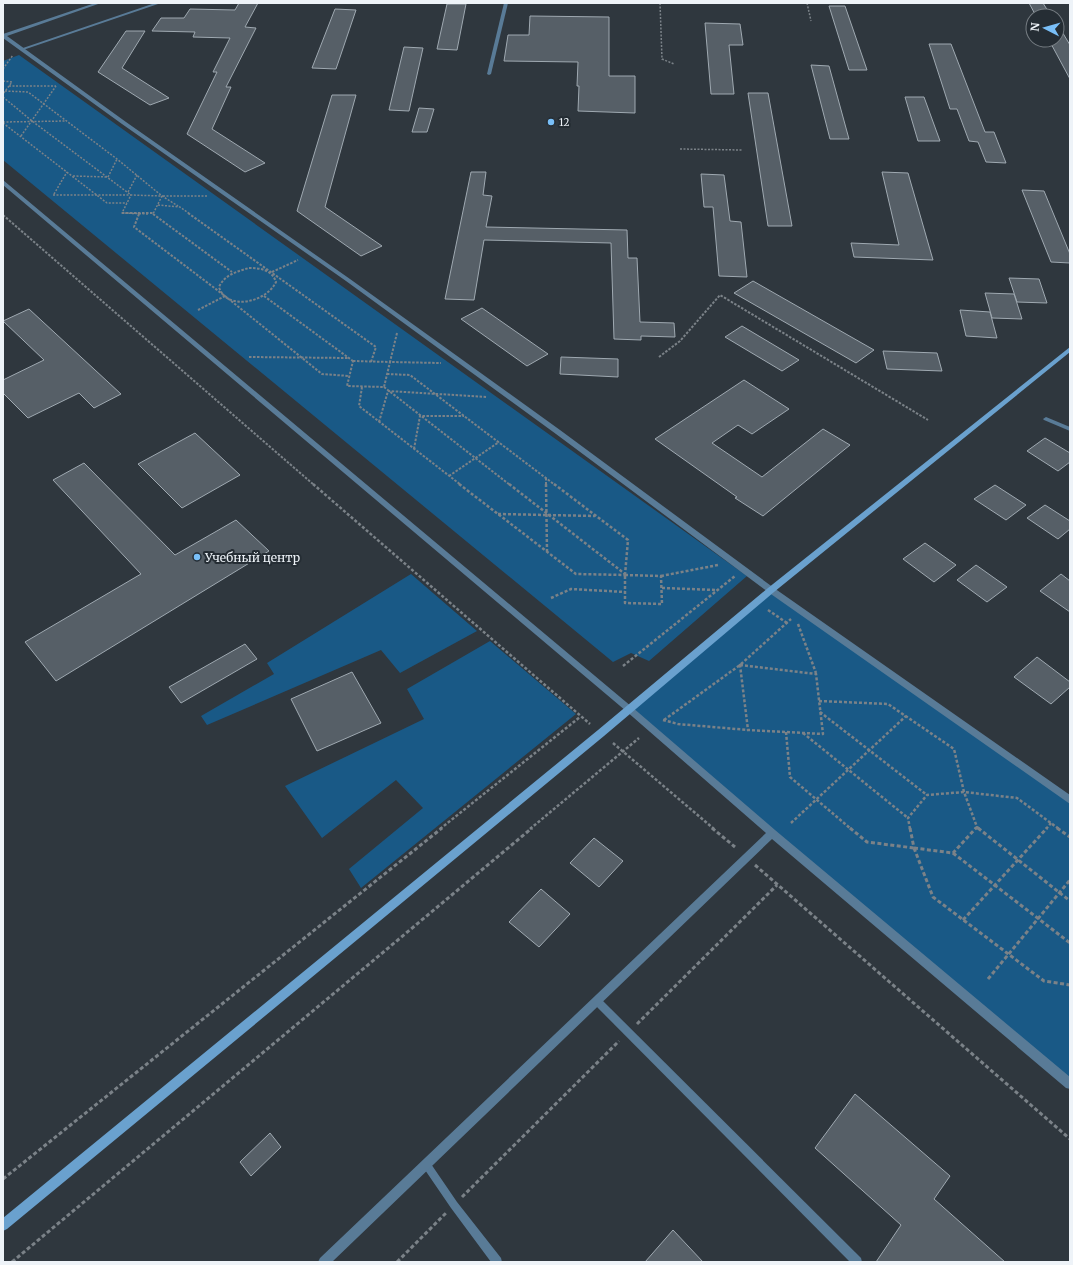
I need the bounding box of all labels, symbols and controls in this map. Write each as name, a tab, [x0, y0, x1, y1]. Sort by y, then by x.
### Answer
north arrow	[1025, 8, 1065, 48]
text: N	[1028, 22, 1043, 32]
place label: 12	[559, 116, 569, 129]
marker: 12	[546, 117, 556, 127]
place label: Учебный центр	[204, 550, 300, 565]
marker: Учебный центр	[192, 552, 202, 562]

